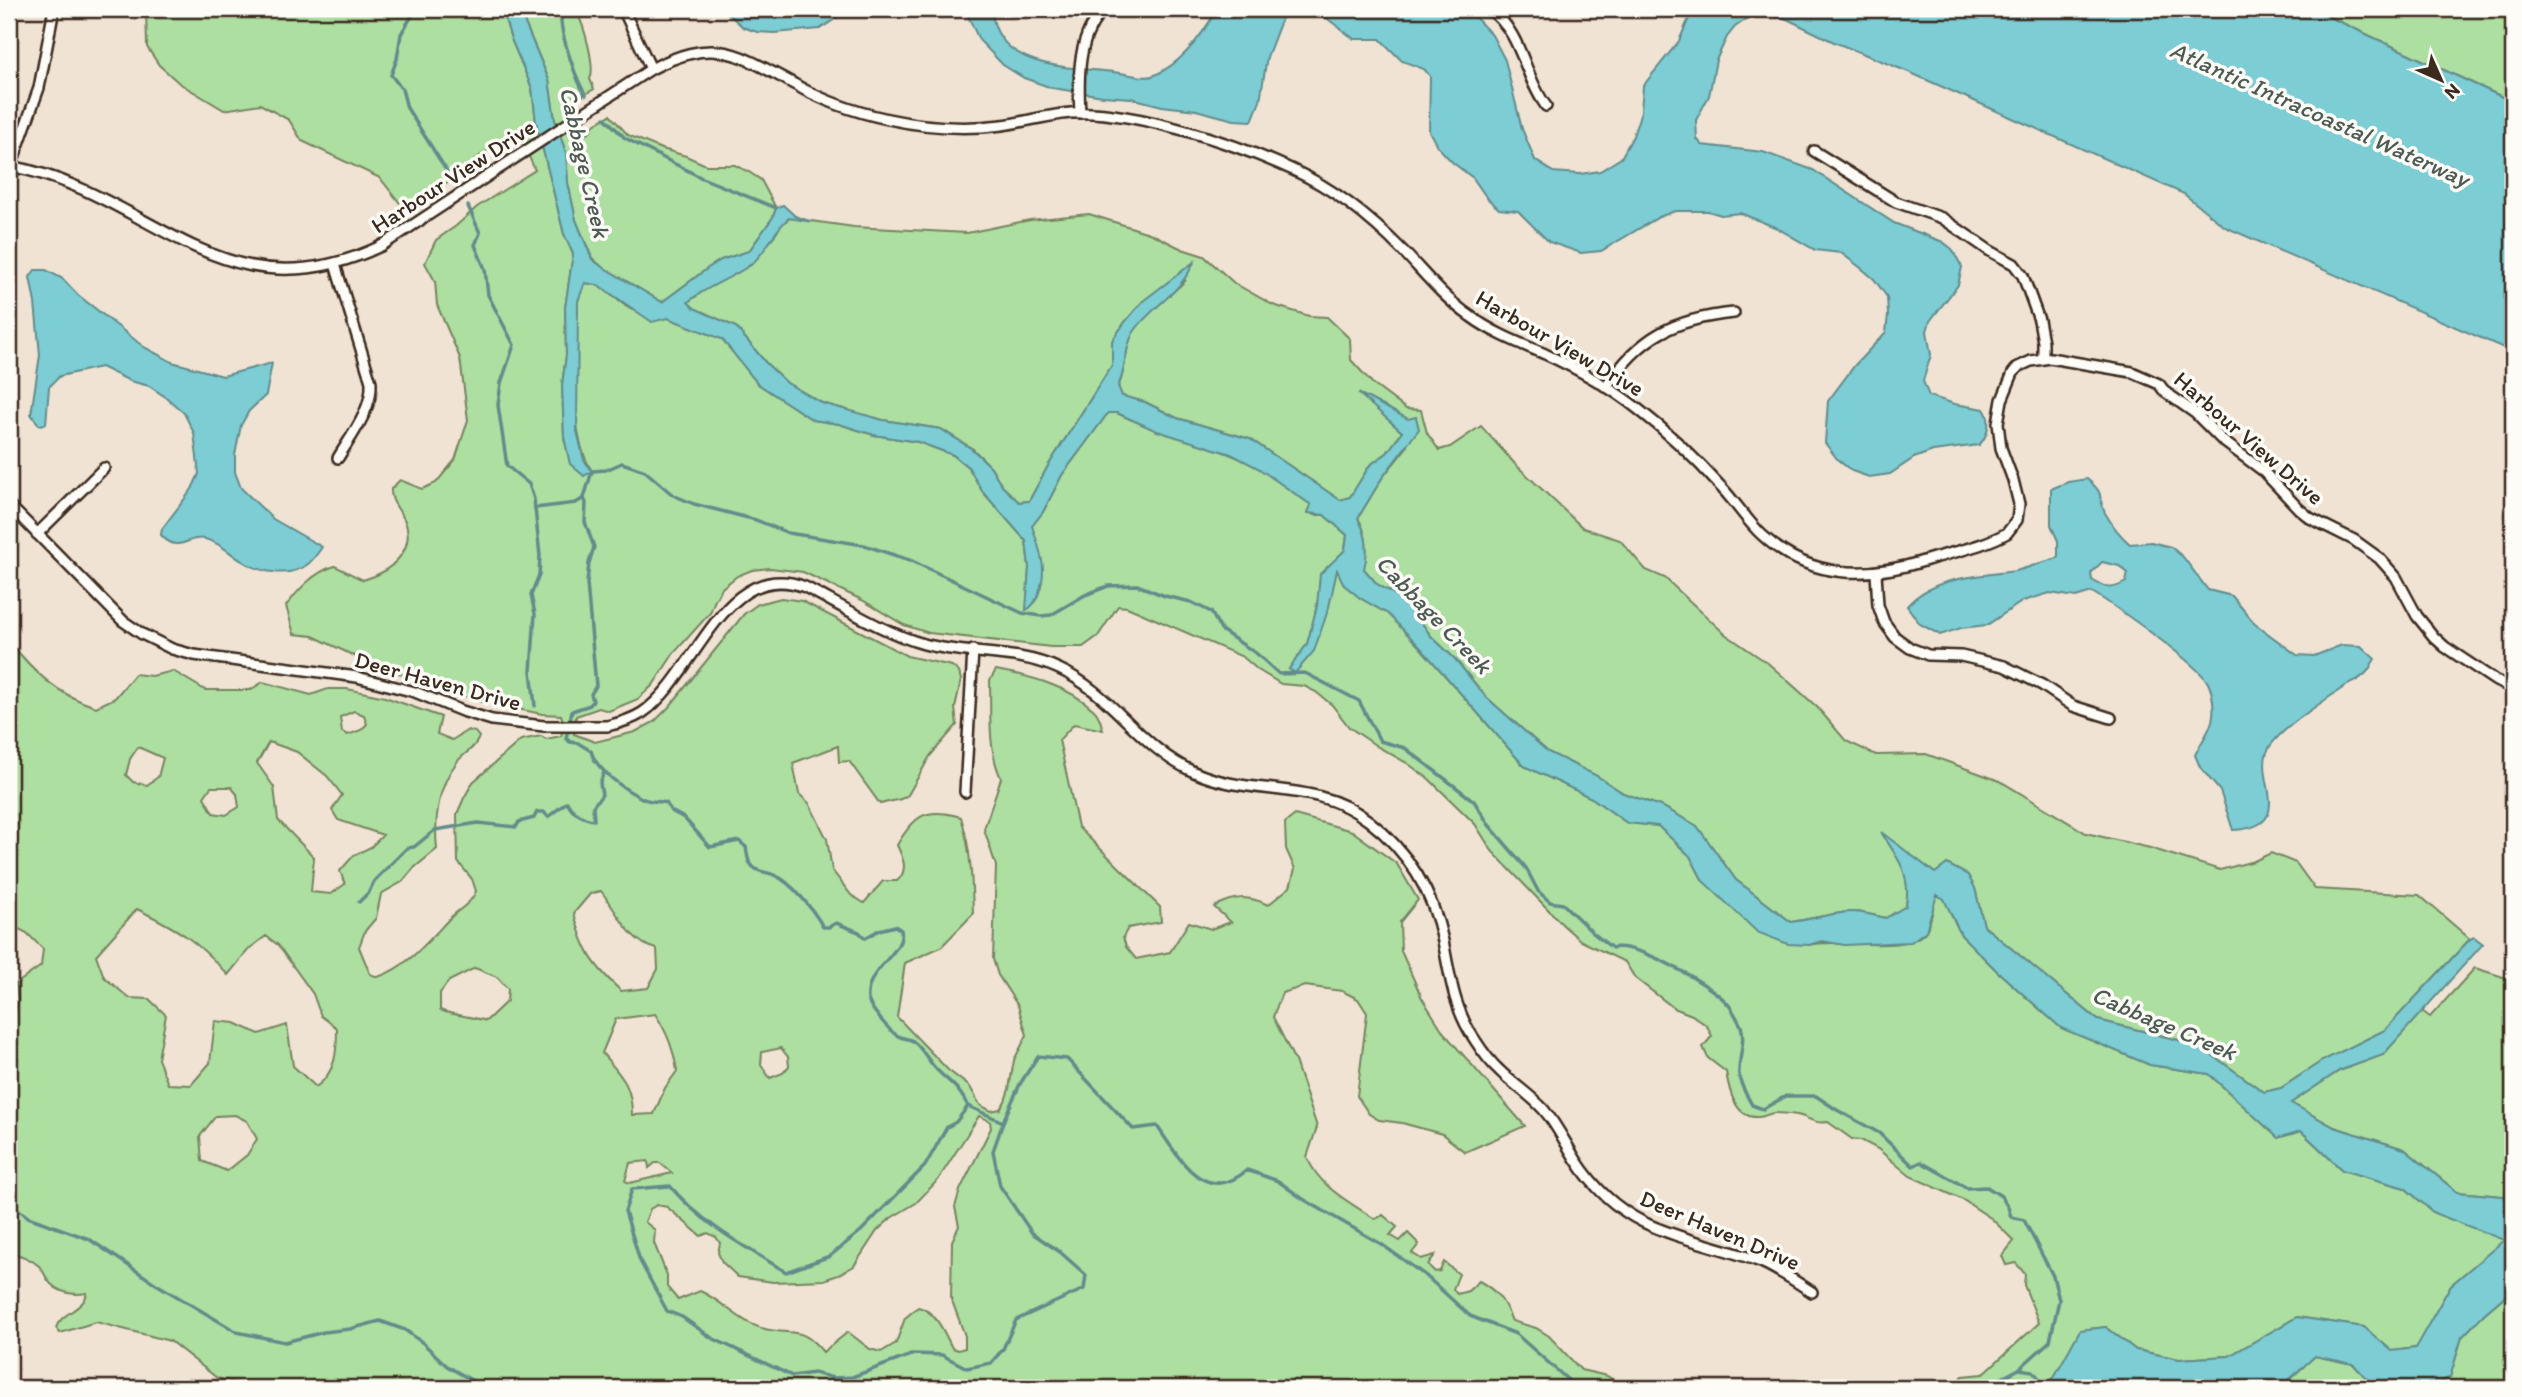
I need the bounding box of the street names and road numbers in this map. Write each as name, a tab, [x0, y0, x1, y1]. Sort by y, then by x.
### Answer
street label: Harbour View Drive	[366, 113, 540, 239]
street label: Harbour View Drive	[1471, 283, 1649, 403]
street label: Harbour View Drive	[2168, 365, 2330, 511]
street label: Deer Haven Drive	[352, 645, 524, 717]
street label: Deer Haven Drive	[1636, 1184, 1804, 1276]

